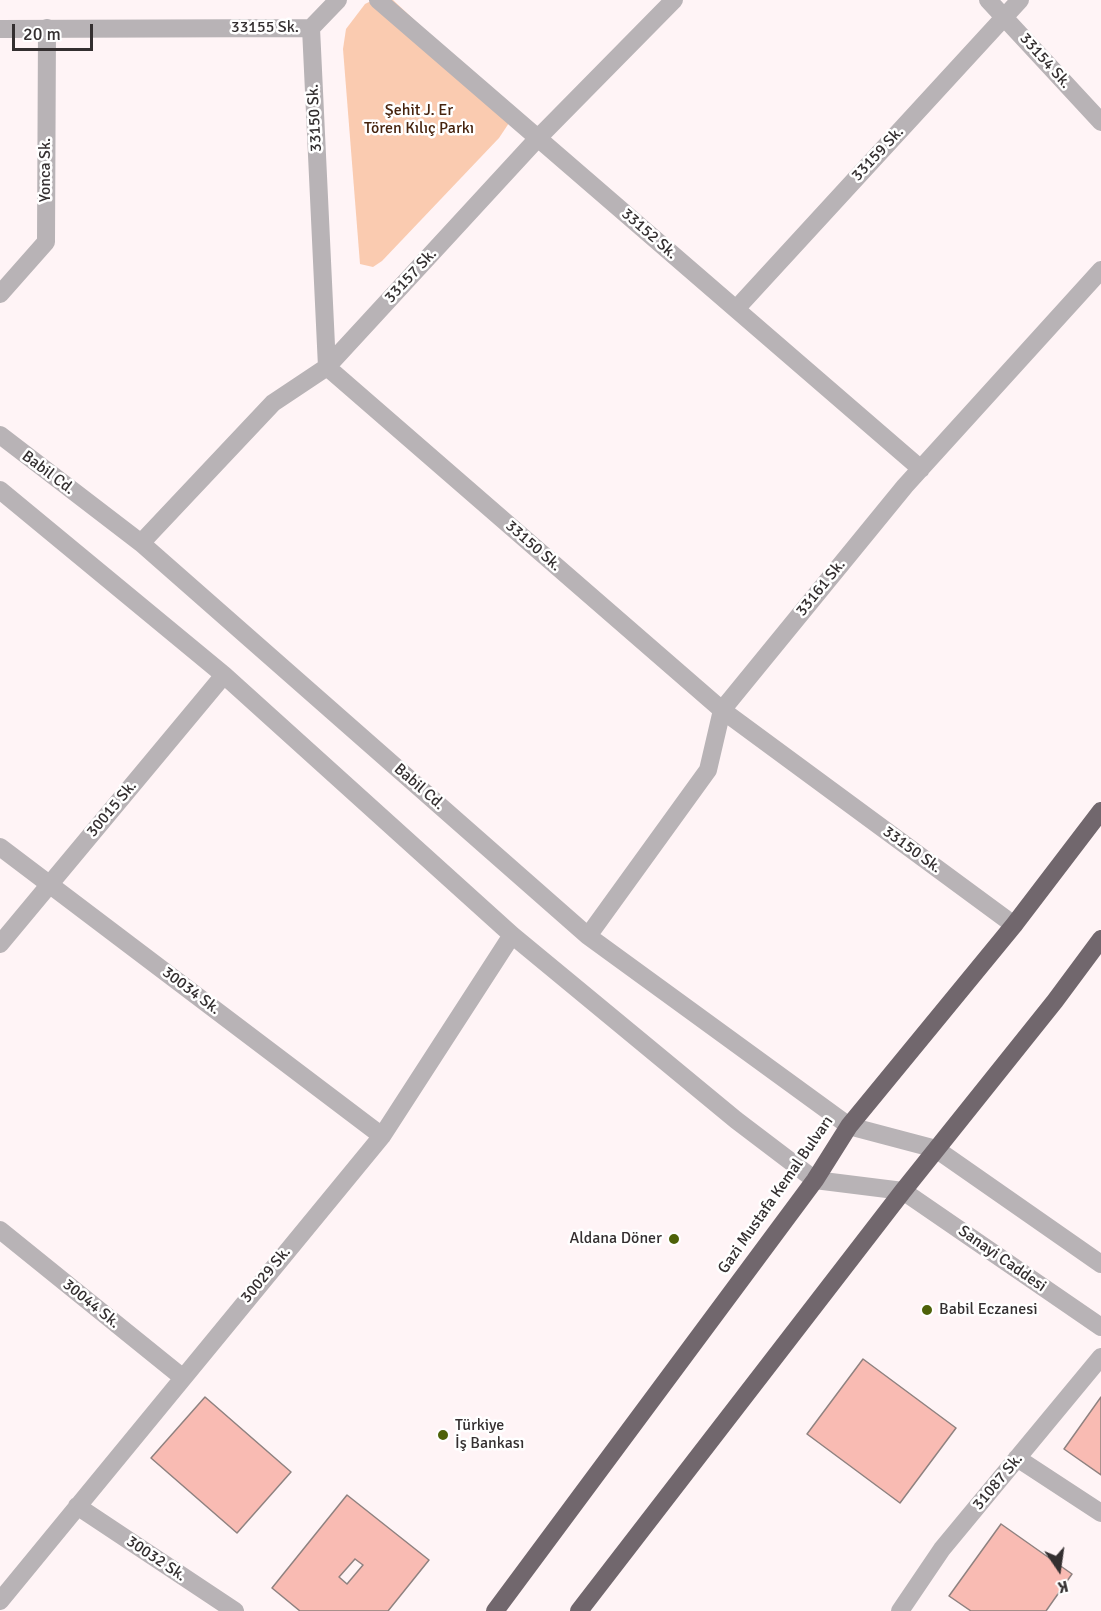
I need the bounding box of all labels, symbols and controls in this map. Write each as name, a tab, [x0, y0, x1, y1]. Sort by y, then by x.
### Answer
scale bar	[15, 12, 96, 50]
street label: 33155 Sk.	[231, 18, 299, 38]
text: 20 m	[23, 23, 61, 45]
street label: 33154 Sk.	[1015, 29, 1075, 93]
street label: 33150 Sk.	[304, 84, 326, 152]
park label: Şehit J. Er Tören Kılıç Parkı	[364, 101, 474, 139]
street label: 33159 Sk.	[848, 123, 908, 185]
street label: Yonca Sk.	[36, 138, 56, 202]
street label: 33152 Sk.	[617, 205, 681, 263]
street label: 33157 Sk.	[381, 245, 441, 307]
street label: Babil Cd.	[18, 447, 78, 499]
street label: 33150 Sk.	[501, 517, 565, 575]
street label: 33161 Sk.	[792, 556, 850, 620]
street label: Babil Cd.	[390, 760, 448, 814]
street label: 30015 Sk.	[83, 777, 141, 841]
street label: 33150 Sk.	[879, 822, 945, 878]
street label: 30034 Sk.	[158, 963, 224, 1019]
street label: Gazi Mustafa Kemal Bulvarı	[714, 1113, 838, 1277]
street label: Sanayi Caddesi	[954, 1222, 1050, 1296]
place label: Aldana Döner	[570, 1229, 662, 1249]
marker: Aldana Döner	[667, 1232, 681, 1246]
street label: 30029 Sk.	[237, 1243, 295, 1307]
street label: 30044 Sk.	[59, 1275, 123, 1333]
place label: Babil Eczanesi	[939, 1300, 1038, 1320]
marker: Babil Eczanesi	[920, 1303, 934, 1317]
place label: Türkiye İş Bankası	[455, 1416, 524, 1454]
marker: Türkiye İş Bankası	[436, 1428, 450, 1442]
street label: 31087 Sk.	[969, 1450, 1027, 1514]
street label: 30032 Sk.	[123, 1532, 189, 1586]
north arrow	[1029, 1539, 1089, 1599]
text: K	[1056, 1576, 1070, 1597]

